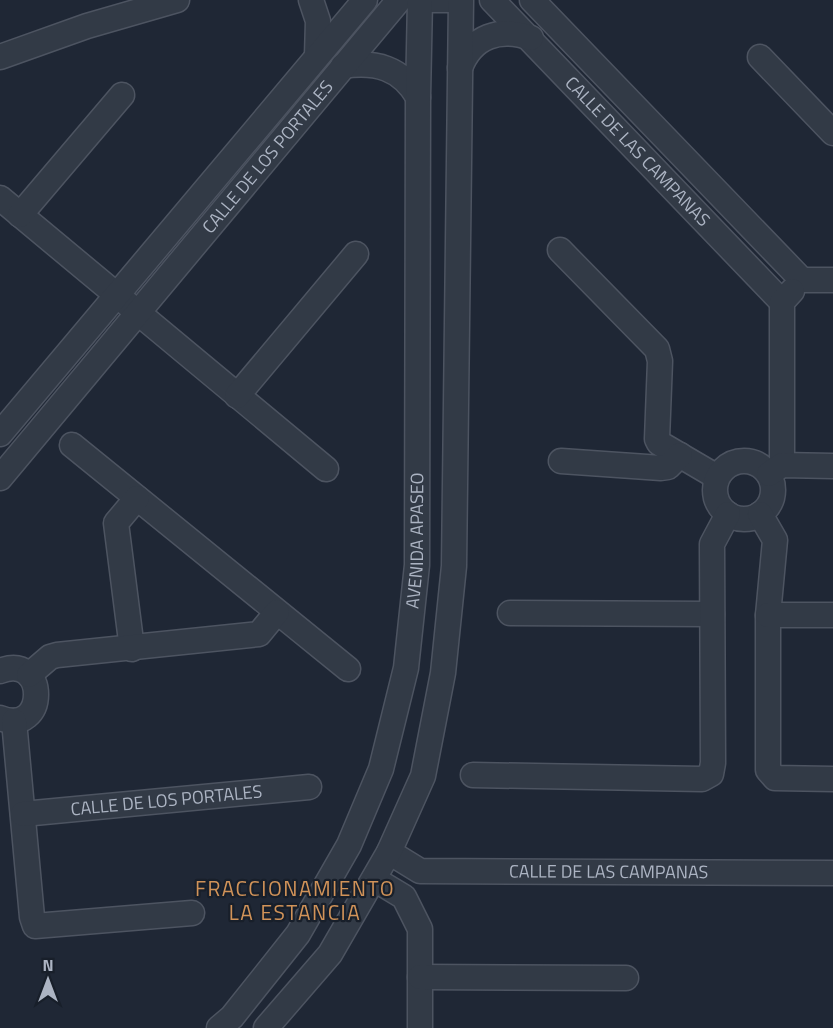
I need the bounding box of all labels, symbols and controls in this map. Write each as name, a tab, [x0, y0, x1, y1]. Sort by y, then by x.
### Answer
street label: CALLE DE LAS CAMPANAS	[559, 70, 717, 232]
street label: CALLE DE LOS PORTALES	[195, 74, 339, 239]
street label: AVENIDA APASEO	[398, 473, 430, 610]
street label: CALLE DE LOS PORTALES	[69, 777, 263, 822]
street label: CALLE DE LAS CAMPANAS	[509, 857, 708, 885]
district label: FRACCIONAMIENTO LA ESTANCIA	[195, 872, 395, 928]
north arrow	[18, 950, 78, 1010]
text: N	[42, 953, 54, 977]

